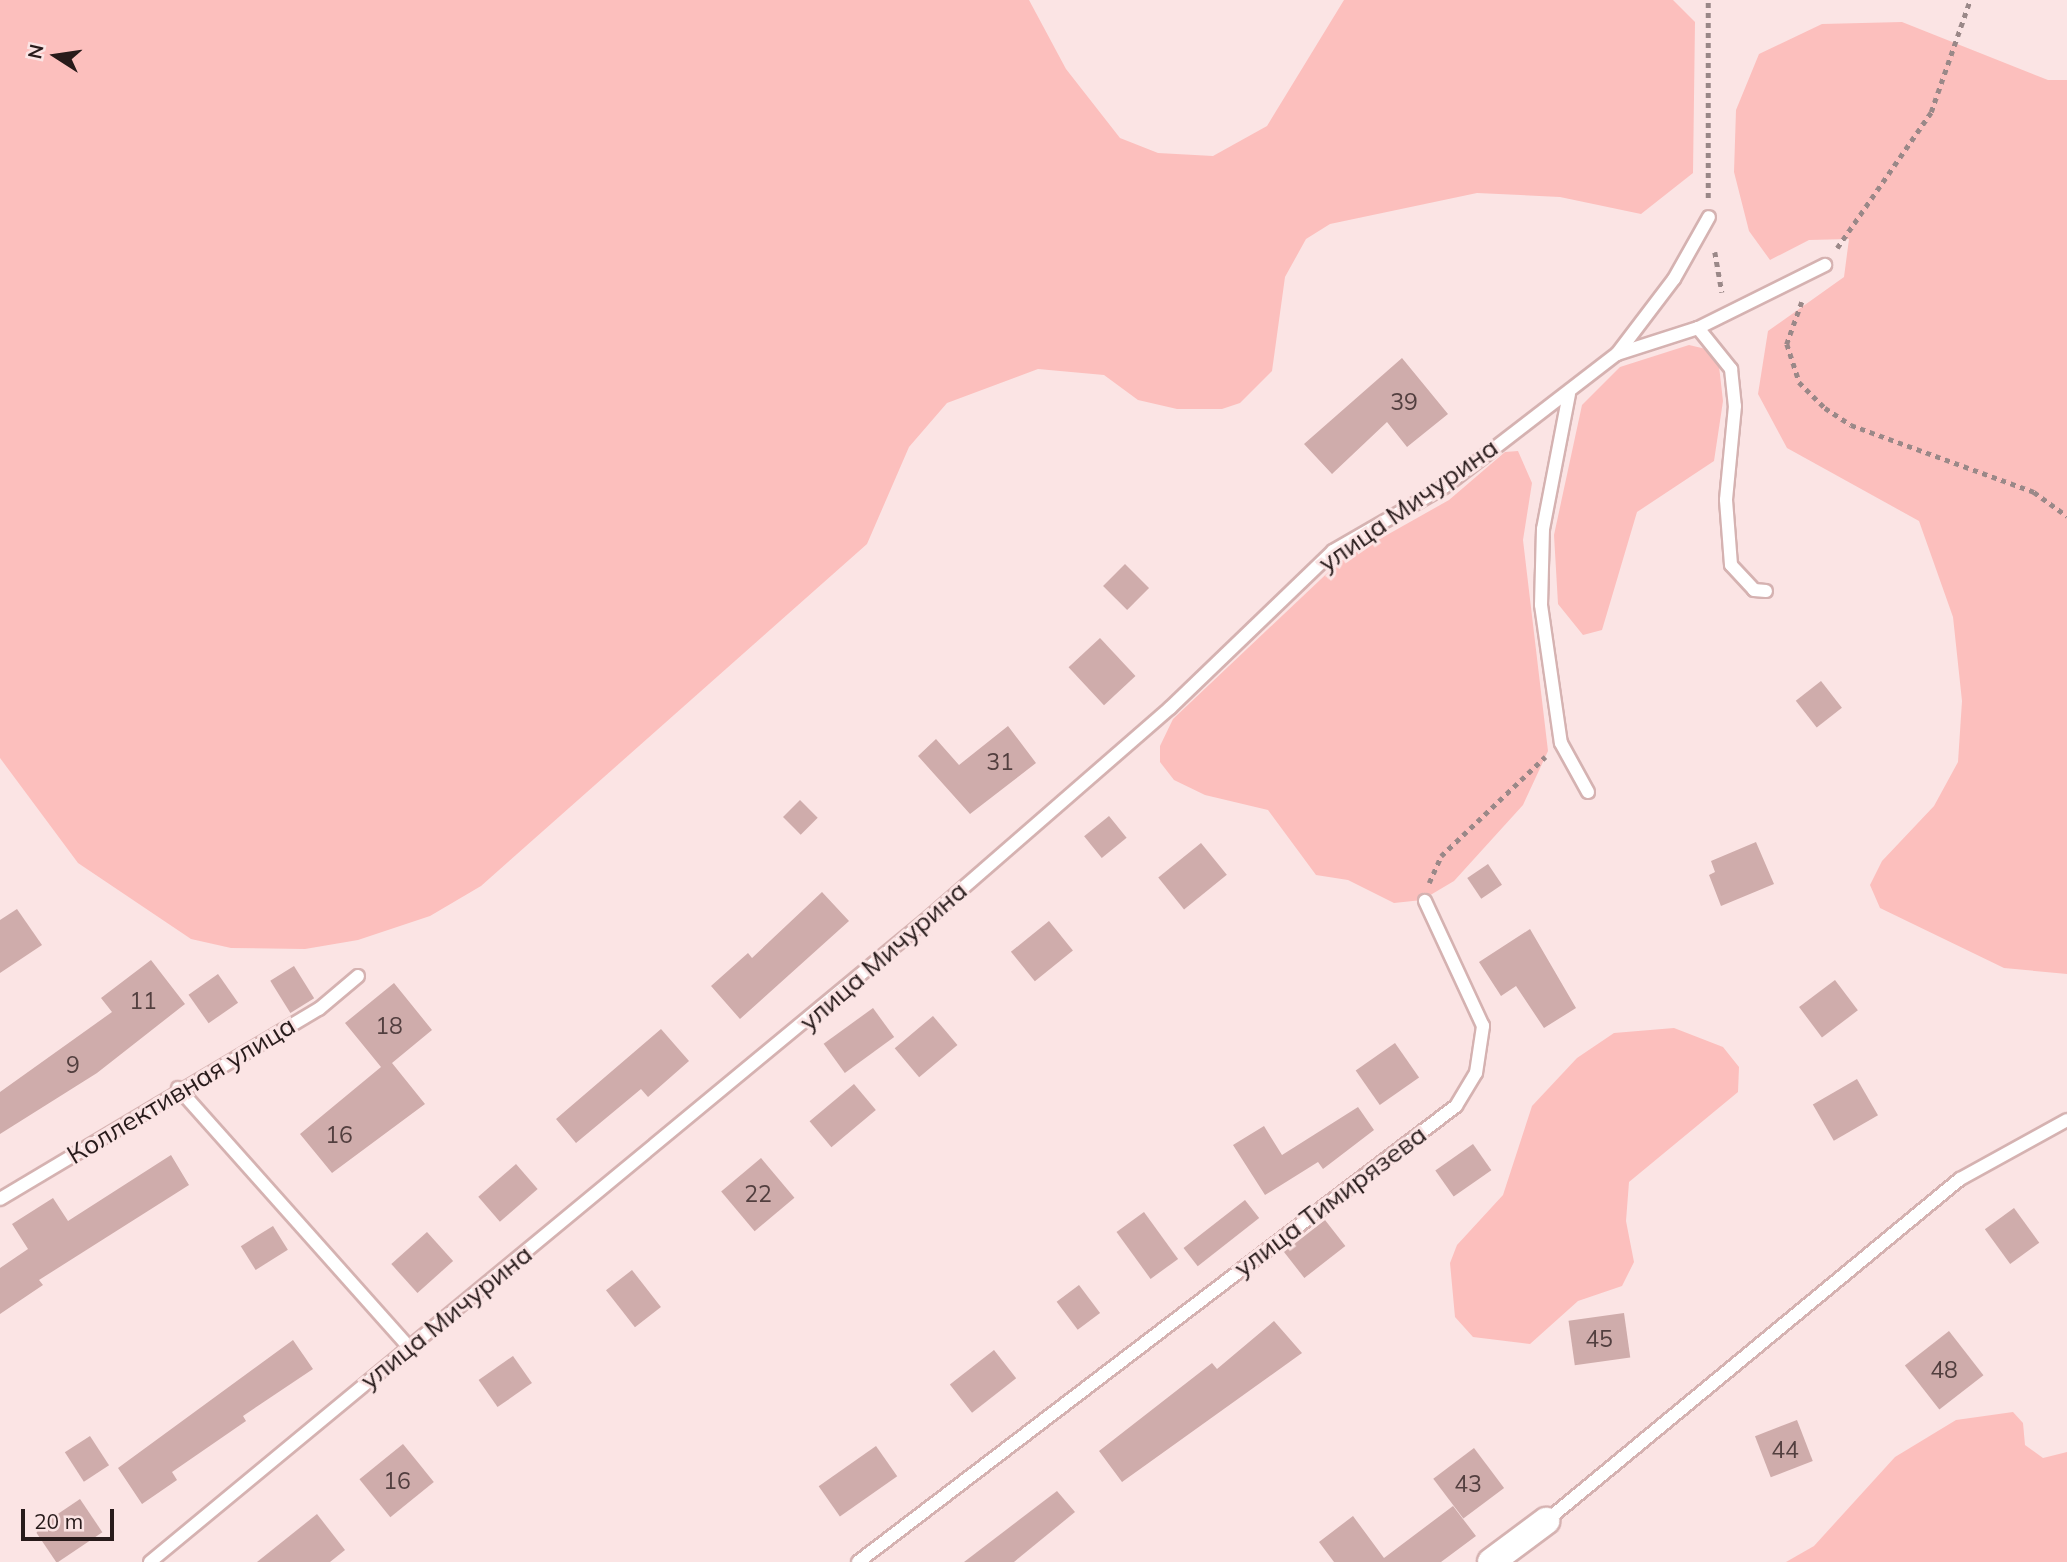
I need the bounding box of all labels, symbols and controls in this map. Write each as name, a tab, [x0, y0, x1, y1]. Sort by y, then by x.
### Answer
north arrow	[21, 21, 91, 91]
text: N	[22, 42, 49, 61]
house number: 39	[1390, 388, 1418, 416]
street label: улица Мичурина	[1312, 431, 1504, 579]
house number: 31	[986, 748, 1014, 776]
street label: улица Мичурина	[793, 875, 973, 1037]
house number: 11	[129, 987, 157, 1015]
street label: Коллективная улица	[61, 1009, 301, 1171]
house number: 18	[375, 1012, 403, 1040]
house number: 9	[66, 1051, 80, 1079]
street label: улица Тимирязева	[1228, 1118, 1432, 1284]
house number: 16	[325, 1121, 353, 1149]
house number: 22	[744, 1180, 772, 1208]
street label: улица Мичурина	[354, 1238, 538, 1396]
house number: 45	[1585, 1325, 1613, 1353]
house number: 48	[1930, 1356, 1958, 1384]
house number: 44	[1771, 1436, 1799, 1464]
house number: 16	[383, 1467, 411, 1495]
house number: 43	[1454, 1470, 1482, 1498]
scale bar	[24, 1496, 117, 1540]
text: 20 m	[34, 1508, 83, 1534]

